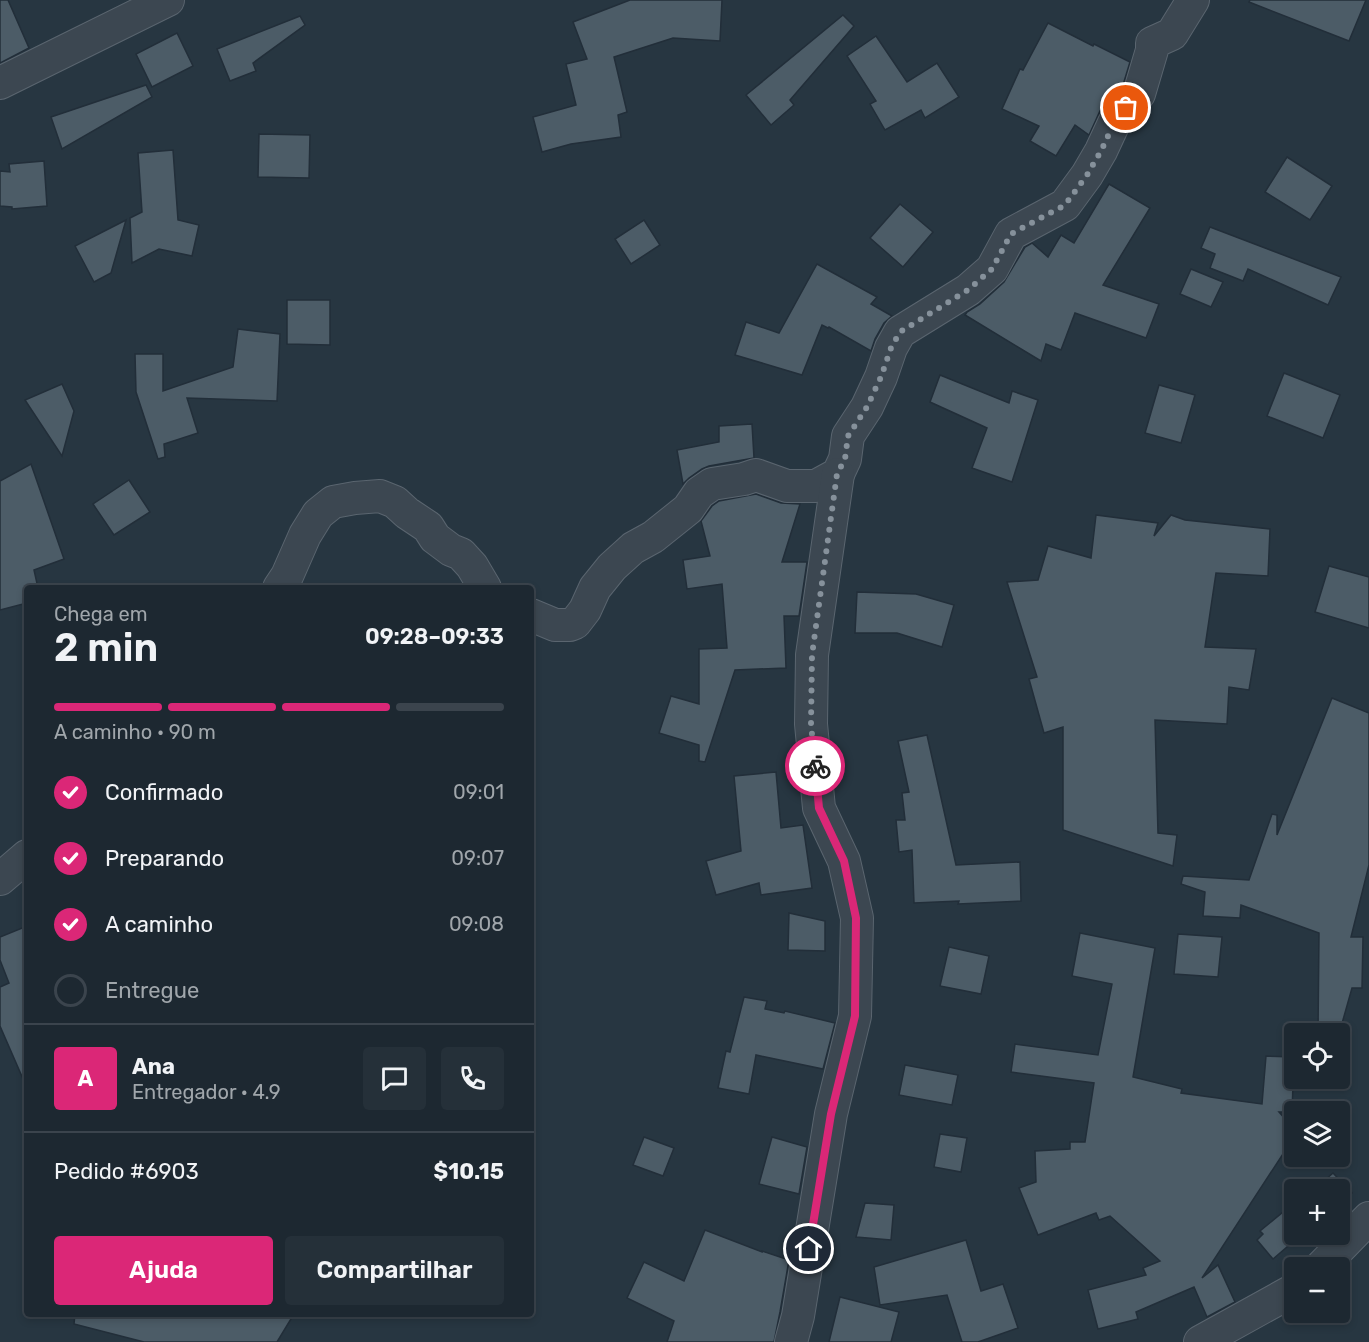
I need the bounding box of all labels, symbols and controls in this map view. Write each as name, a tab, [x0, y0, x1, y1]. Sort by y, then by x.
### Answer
pin	[1100, 82, 1151, 133]
icon: bag	[1109, 91, 1142, 124]
text: Chega em	[54, 602, 148, 626]
text: 09:28–09:33	[365, 623, 504, 650]
text: 2 min	[54, 625, 158, 671]
text: A caminho · 90 m	[54, 720, 216, 744]
courier	[785, 736, 845, 796]
icon: bike	[799, 750, 832, 783]
icon: check	[54, 776, 87, 809]
text: Confirmado	[105, 779, 223, 806]
text: 09:01	[453, 780, 504, 804]
icon: check	[54, 842, 87, 875]
text: Preparando	[105, 845, 224, 872]
text: 09:07	[451, 846, 504, 870]
icon: check	[54, 908, 87, 941]
text: A caminho	[105, 911, 213, 938]
text: 09:08	[449, 912, 504, 936]
text: Entregue	[105, 977, 199, 1004]
map controls	[1284, 1023, 1350, 1323]
button: locate	[1284, 1023, 1350, 1089]
button: chat	[363, 1047, 426, 1110]
button: phone	[441, 1047, 504, 1110]
text: Ana	[132, 1053, 175, 1080]
text: A	[78, 1065, 93, 1092]
text: Entregador · 4.9	[132, 1080, 281, 1104]
button: layers	[1284, 1101, 1350, 1167]
text: Pedido #6903	[54, 1158, 199, 1185]
text: $10.15	[434, 1158, 504, 1185]
button: +	[1284, 1179, 1350, 1245]
pin	[783, 1223, 834, 1274]
icon: home	[792, 1232, 825, 1265]
button: Ajuda	[54, 1236, 273, 1305]
button: Compartilhar	[285, 1236, 504, 1305]
button: −	[1284, 1257, 1350, 1323]

